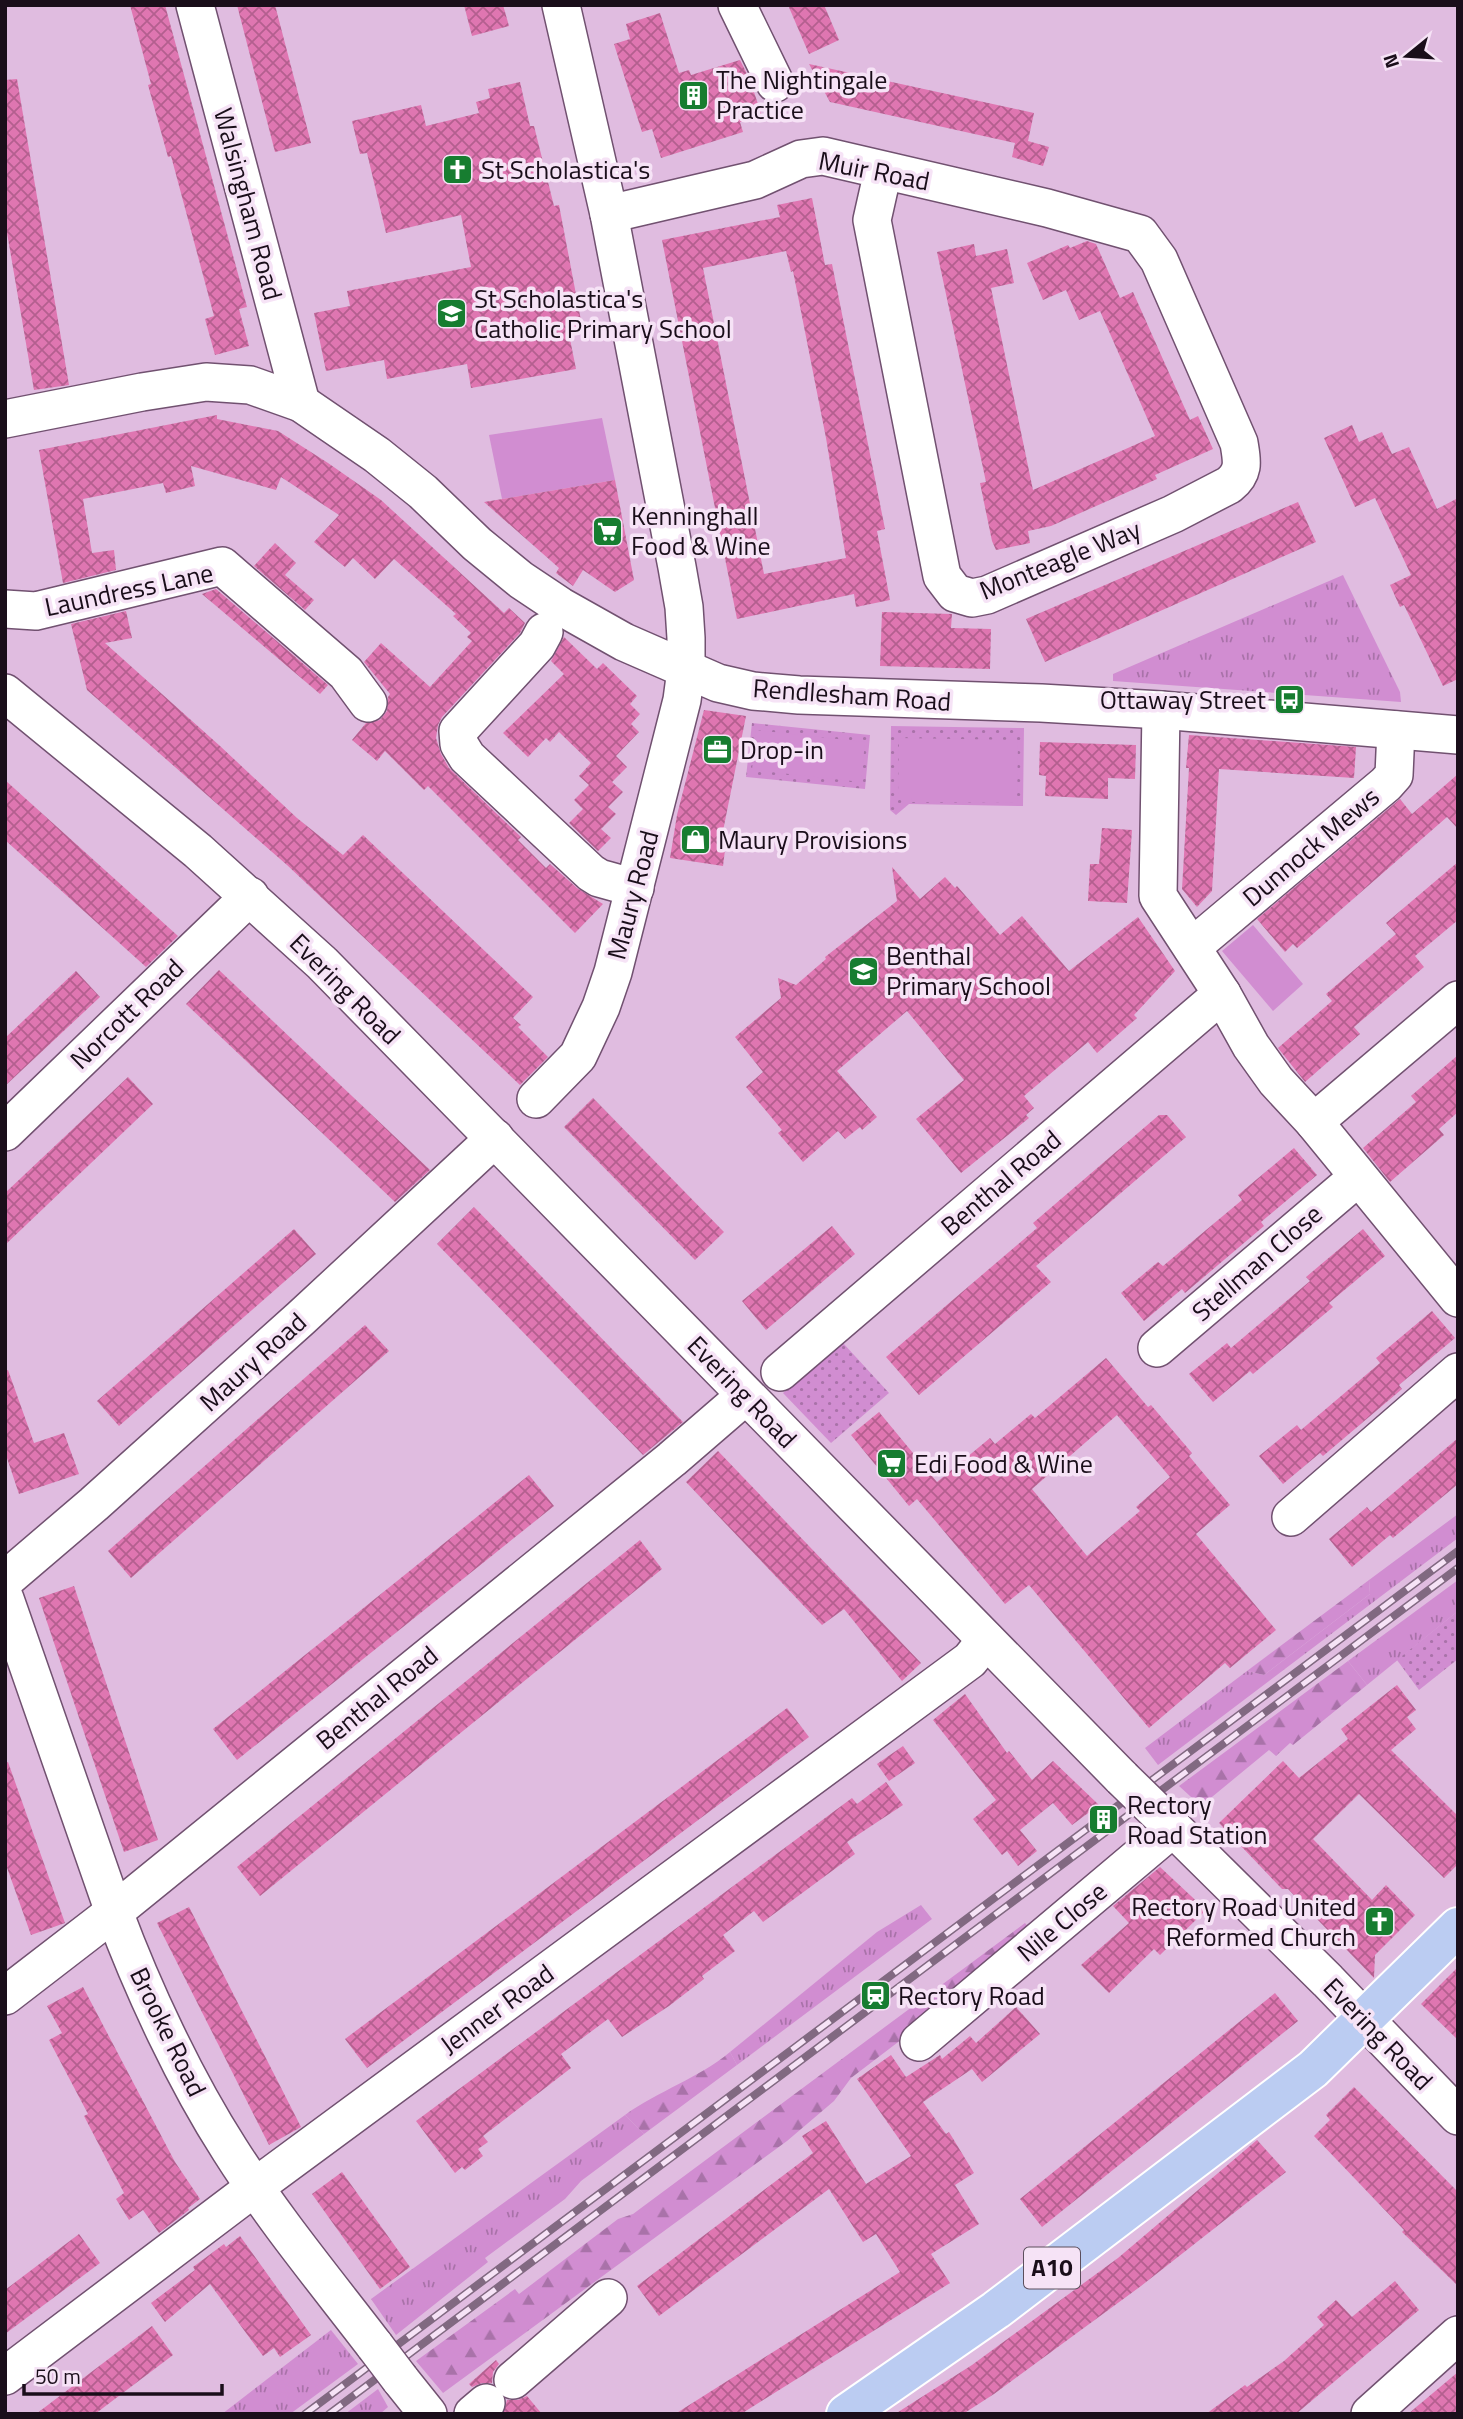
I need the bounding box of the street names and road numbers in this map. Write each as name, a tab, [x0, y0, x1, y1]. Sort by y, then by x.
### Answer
street label: Walsingham Road	[204, 103, 293, 304]
street label: Muir Road	[815, 141, 933, 200]
street label: Monteagle Way	[973, 509, 1146, 610]
street label: Laundress Lane	[41, 553, 217, 626]
street label: Rendlesham Road	[752, 668, 952, 721]
street label: Dunnock Mews	[1234, 778, 1388, 916]
street label: Maury Road	[597, 826, 668, 964]
street label: Evering Road	[281, 924, 410, 1053]
street label: Norcott Road	[61, 949, 192, 1078]
street label: Benthal Road	[932, 1120, 1070, 1245]
street label: Stellman Close	[1183, 1195, 1330, 1330]
street label: Maury Road	[190, 1303, 315, 1420]
street label: Evering Road	[678, 1326, 806, 1457]
street label: Benthal Road	[307, 1636, 446, 1759]
street label: Nile Close	[1008, 1872, 1115, 1971]
street label: Jenner Road	[432, 1954, 562, 2063]
street label: Brooke Road	[120, 1961, 217, 2103]
street label: Evering Road	[1314, 1968, 1442, 2099]
road number: A10	[1024, 2248, 1080, 2288]

